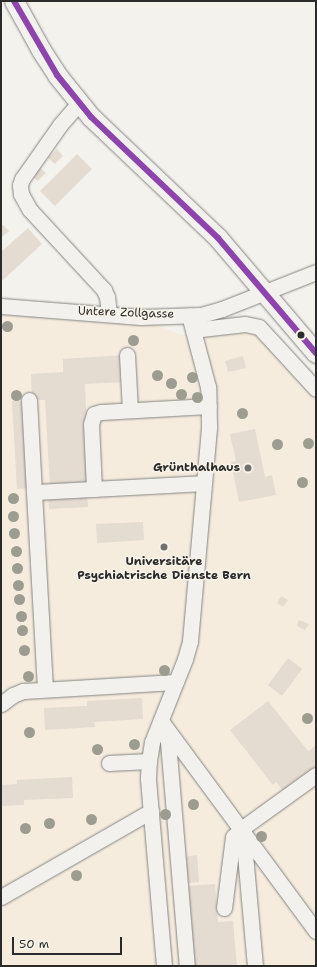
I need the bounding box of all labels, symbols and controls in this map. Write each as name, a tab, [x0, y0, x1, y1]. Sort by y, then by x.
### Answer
street label: Untere Zollgasse	[78, 304, 174, 322]
unlabelled marker	[296, 330, 306, 340]
place label: Grünthalhaus	[153, 461, 240, 475]
marker: Grünthalhaus	[243, 463, 253, 473]
marker: Universitäre Psychiatrische Dienste Bern	[158, 541, 170, 553]
place label: Universitäre Psychiatrische Dienste Bern	[77, 555, 251, 583]
scale bar	[14, 929, 124, 955]
text: 50 m	[19, 936, 49, 952]

